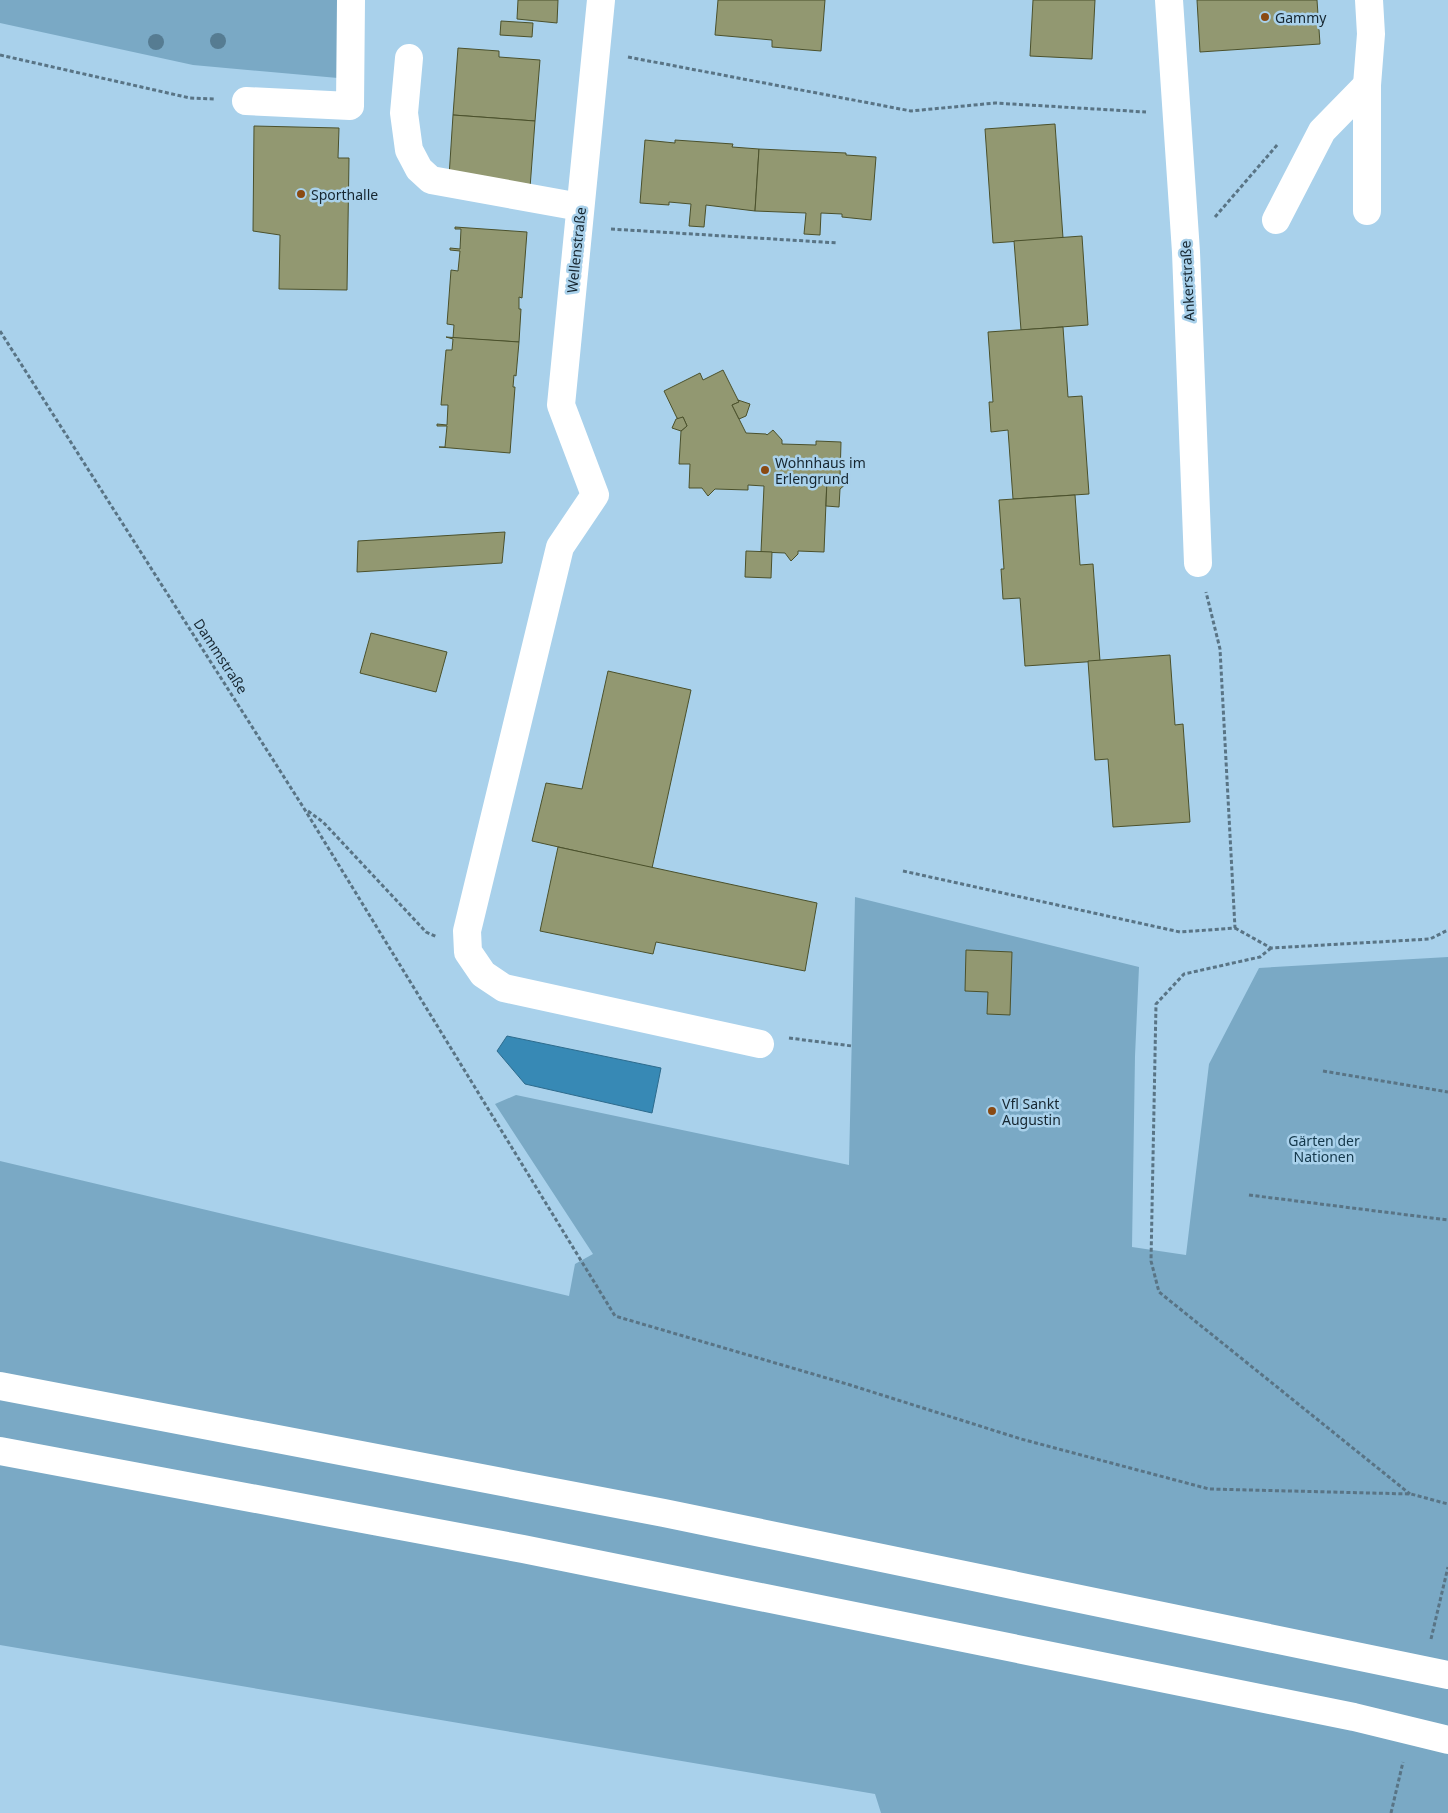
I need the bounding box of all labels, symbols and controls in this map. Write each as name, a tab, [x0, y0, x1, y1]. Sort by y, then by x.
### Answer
place label: Gammy	[1275, 8, 1327, 27]
marker: Gammy	[1259, 11, 1271, 23]
place label: Sporthalle	[311, 185, 378, 204]
marker: Sporthalle	[295, 188, 307, 200]
street label: Wellenstraße	[562, 206, 590, 294]
street label: Ankerstraße	[1175, 240, 1199, 322]
place label: Wohnhaus im Erlengrund	[775, 453, 866, 488]
marker: Wohnhaus im Erlengrund	[759, 464, 771, 476]
street label: Dammstraße	[190, 615, 252, 697]
place label: Vfl Sankt Augustin	[1002, 1094, 1061, 1129]
marker: Vfl Sankt Augustin	[986, 1105, 998, 1117]
park label: Gärten der Nationen	[1288, 1131, 1360, 1166]

